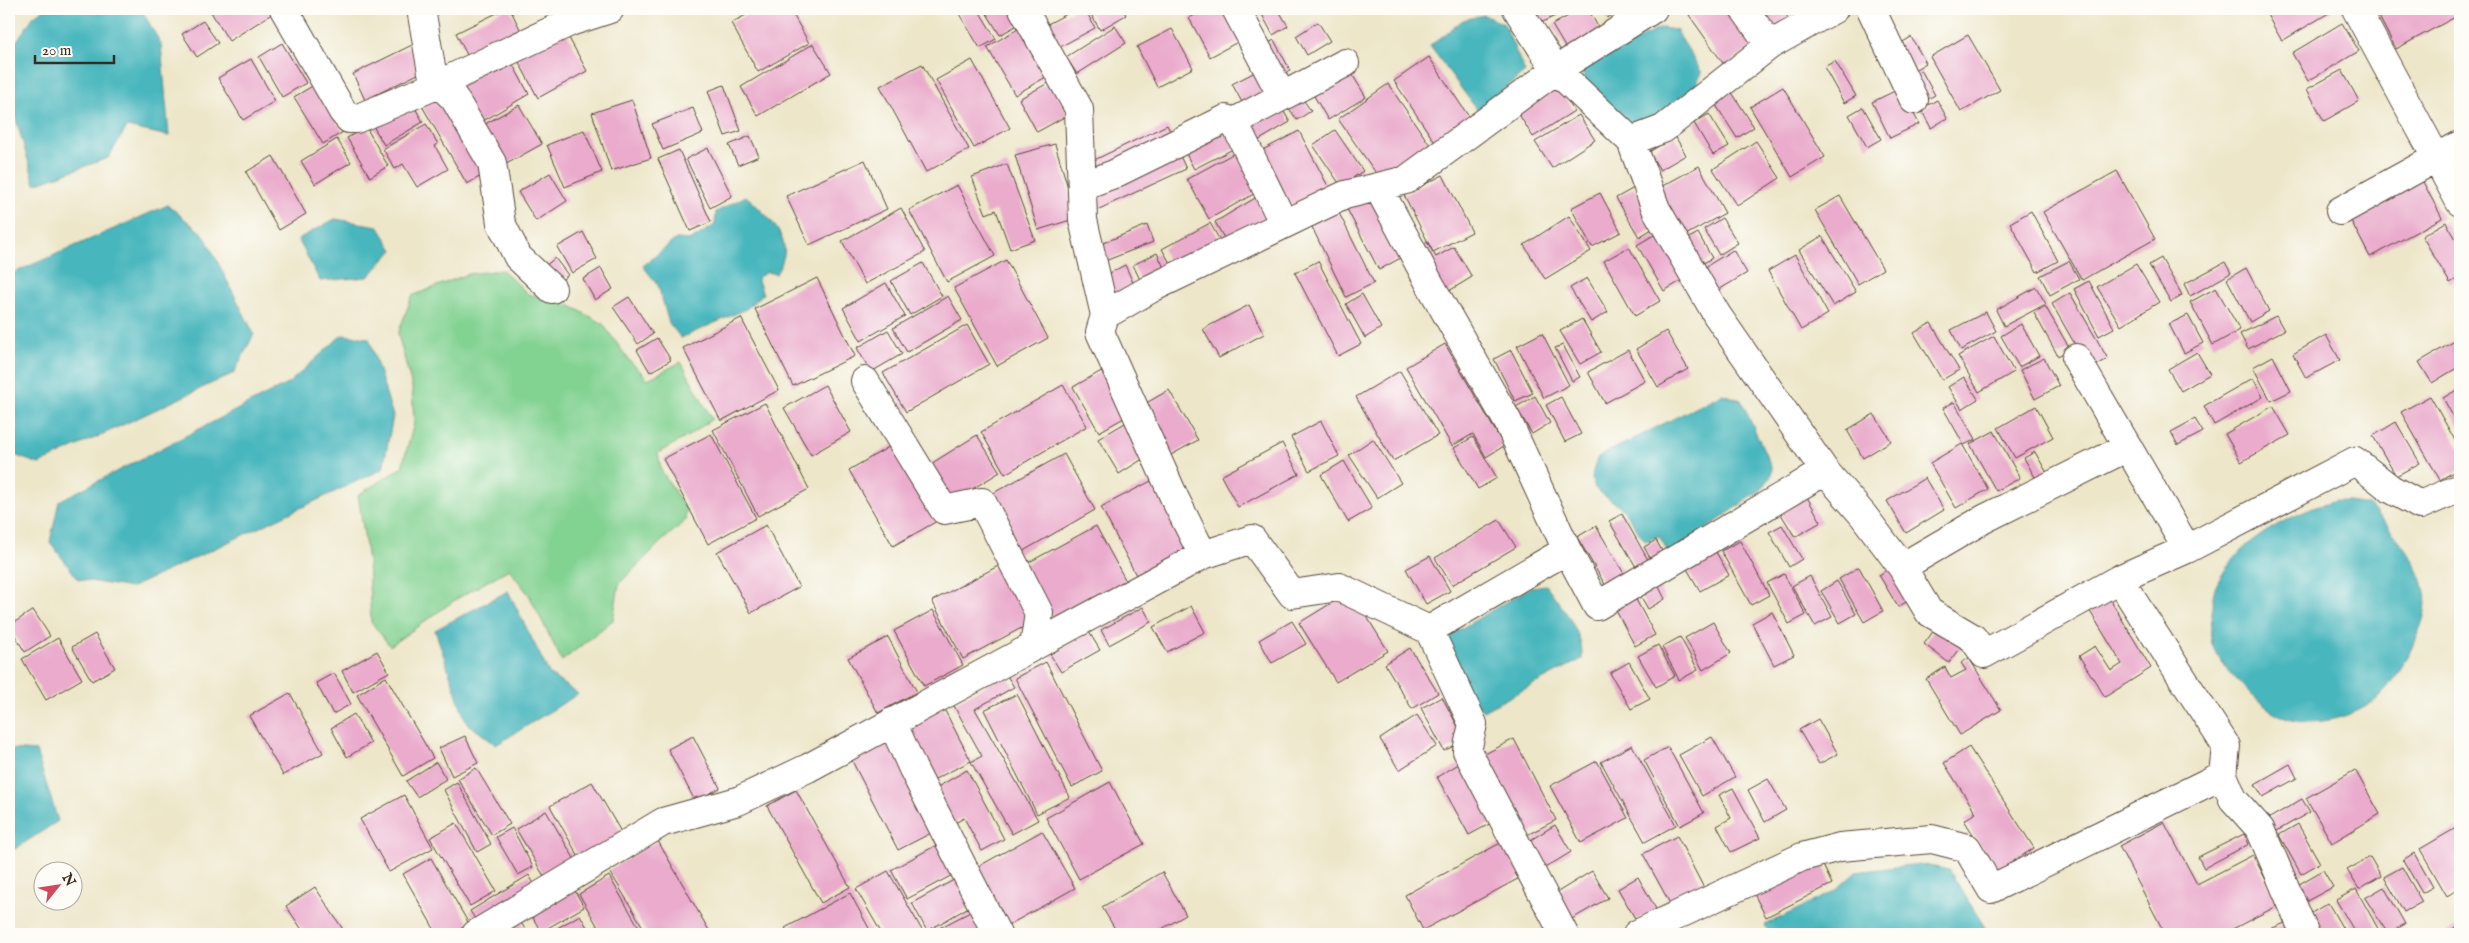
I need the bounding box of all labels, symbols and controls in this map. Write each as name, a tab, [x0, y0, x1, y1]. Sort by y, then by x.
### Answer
scale bar	[35, 32, 114, 64]
text: 20 m	[42, 41, 72, 60]
north arrow	[32, 860, 82, 910]
text: N	[57, 869, 79, 890]

